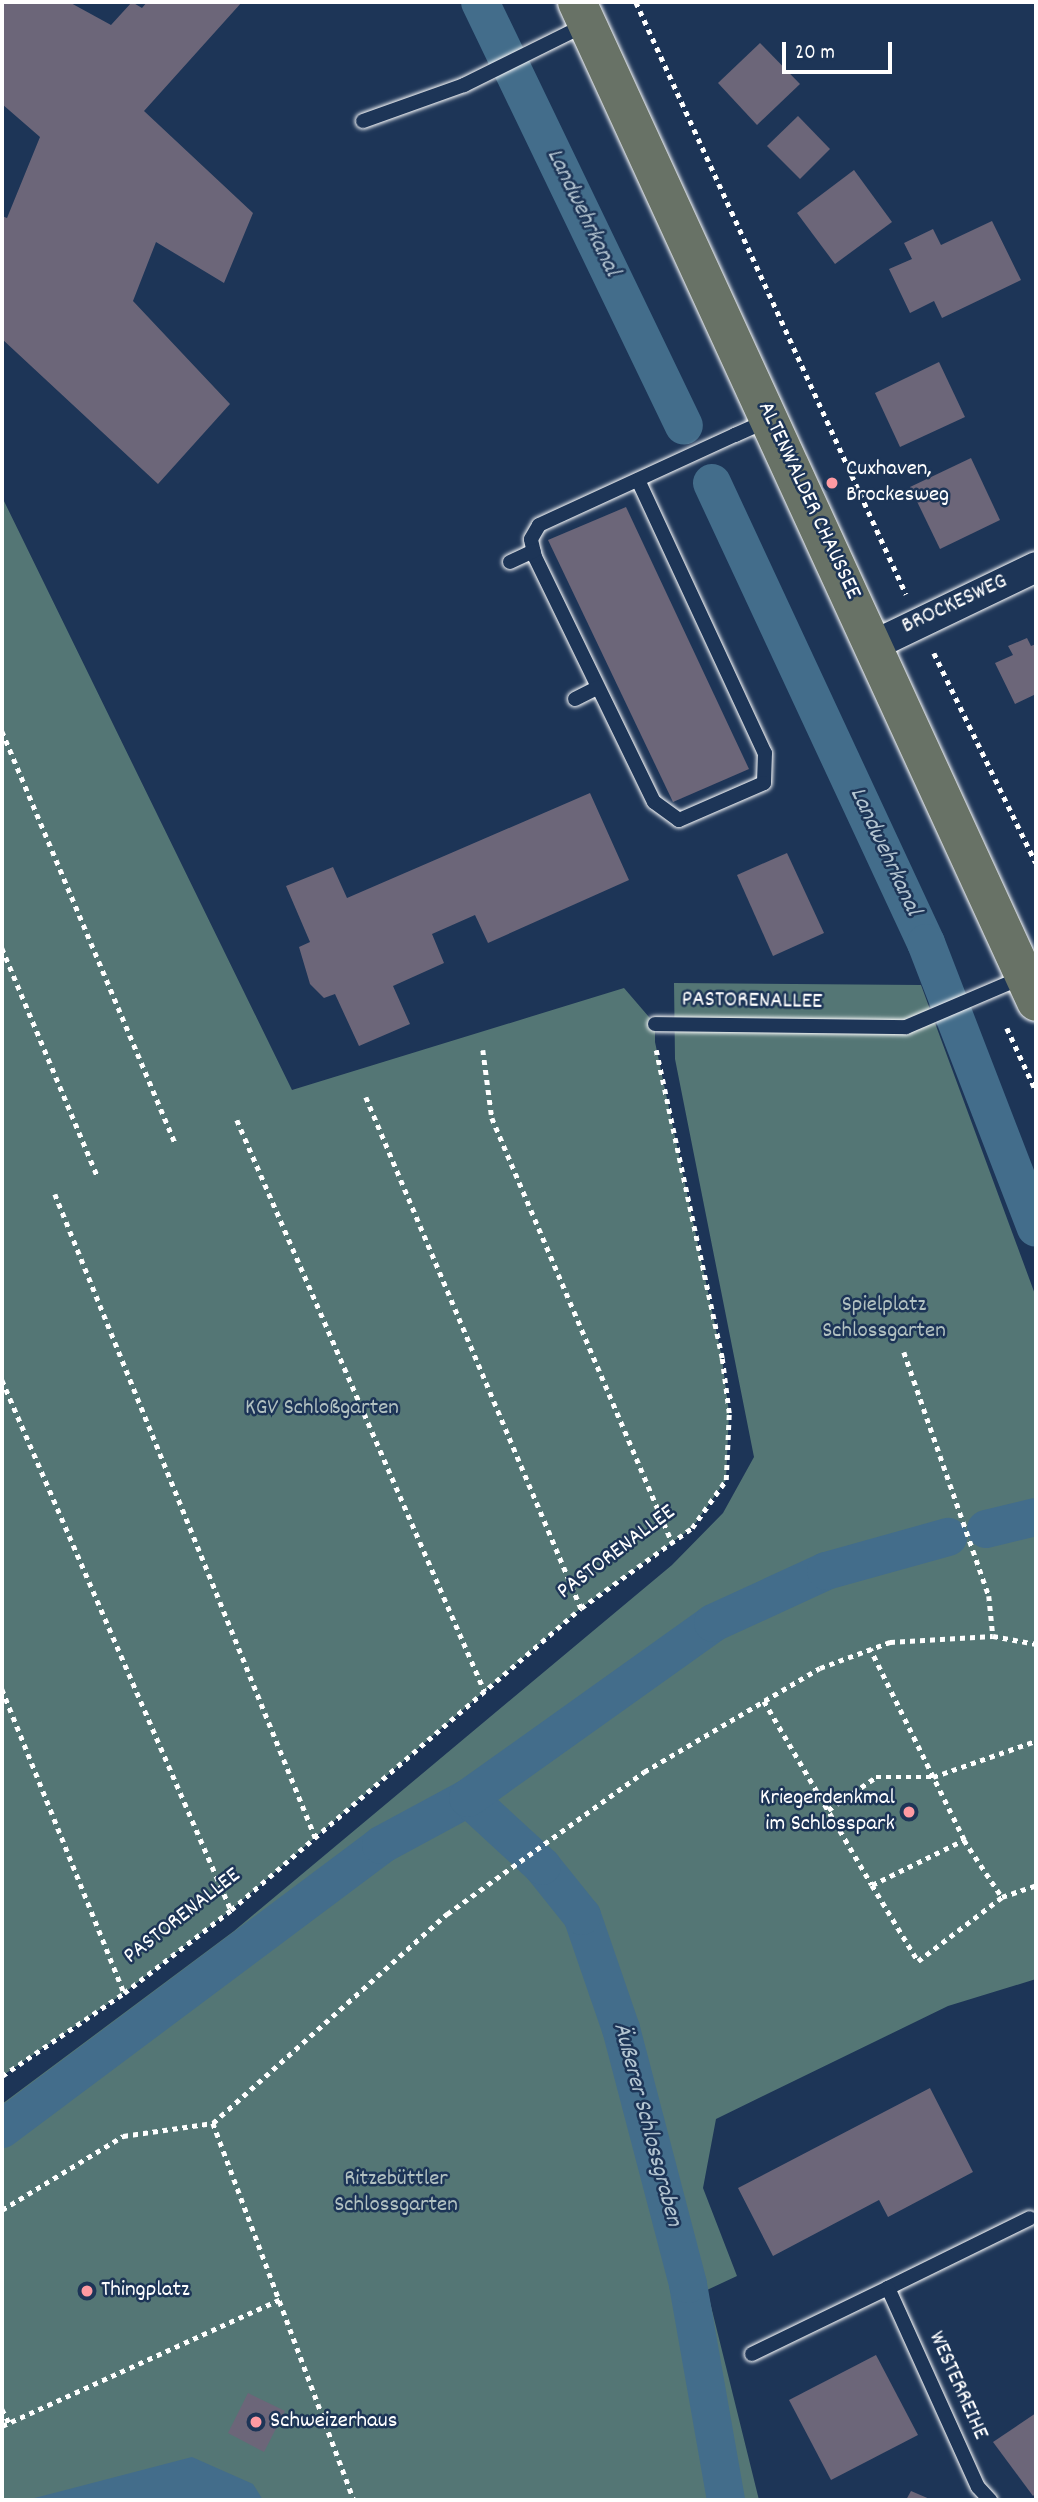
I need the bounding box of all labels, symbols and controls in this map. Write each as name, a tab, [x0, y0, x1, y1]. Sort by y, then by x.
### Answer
scale bar	[786, 28, 896, 72]
text: 20 m	[795, 39, 835, 69]
water label: Landwehrkanal	[539, 144, 625, 282]
street label: ALTENWALDER CHAUSSEE	[750, 398, 866, 604]
place label: Cuxhaven, Brockesweg	[846, 456, 949, 510]
marker: Cuxhaven, Brockesweg	[824, 475, 840, 491]
street label: BROCKESWEG	[898, 569, 1012, 641]
water label: Landwehrkanal	[842, 783, 926, 921]
street label: PASTORENALLEE	[681, 987, 823, 1017]
park label: Spielplatz Schlossgarten	[822, 1292, 946, 1346]
park label: KGV Schloßgarten	[245, 1395, 399, 1423]
street label: PASTORENALLEE	[552, 1500, 682, 1606]
place label: Kriegerdenkmal im Schlosspark	[760, 1785, 895, 1839]
marker: Kriegerdenkmal im Schlosspark	[901, 1804, 917, 1820]
street label: PASTORENALLEE	[119, 1863, 247, 1971]
water label: Äußerer Schlossgraben	[605, 2020, 687, 2230]
park label: Ritzebüttler Schlossgarten	[334, 2166, 458, 2220]
place label: Thingplatz	[101, 2277, 190, 2305]
marker: Thingplatz	[79, 2283, 95, 2299]
street label: WESTERREIHE	[921, 2328, 993, 2444]
place label: Schweizerhaus	[270, 2408, 397, 2436]
marker: Schweizerhaus	[248, 2414, 264, 2430]

